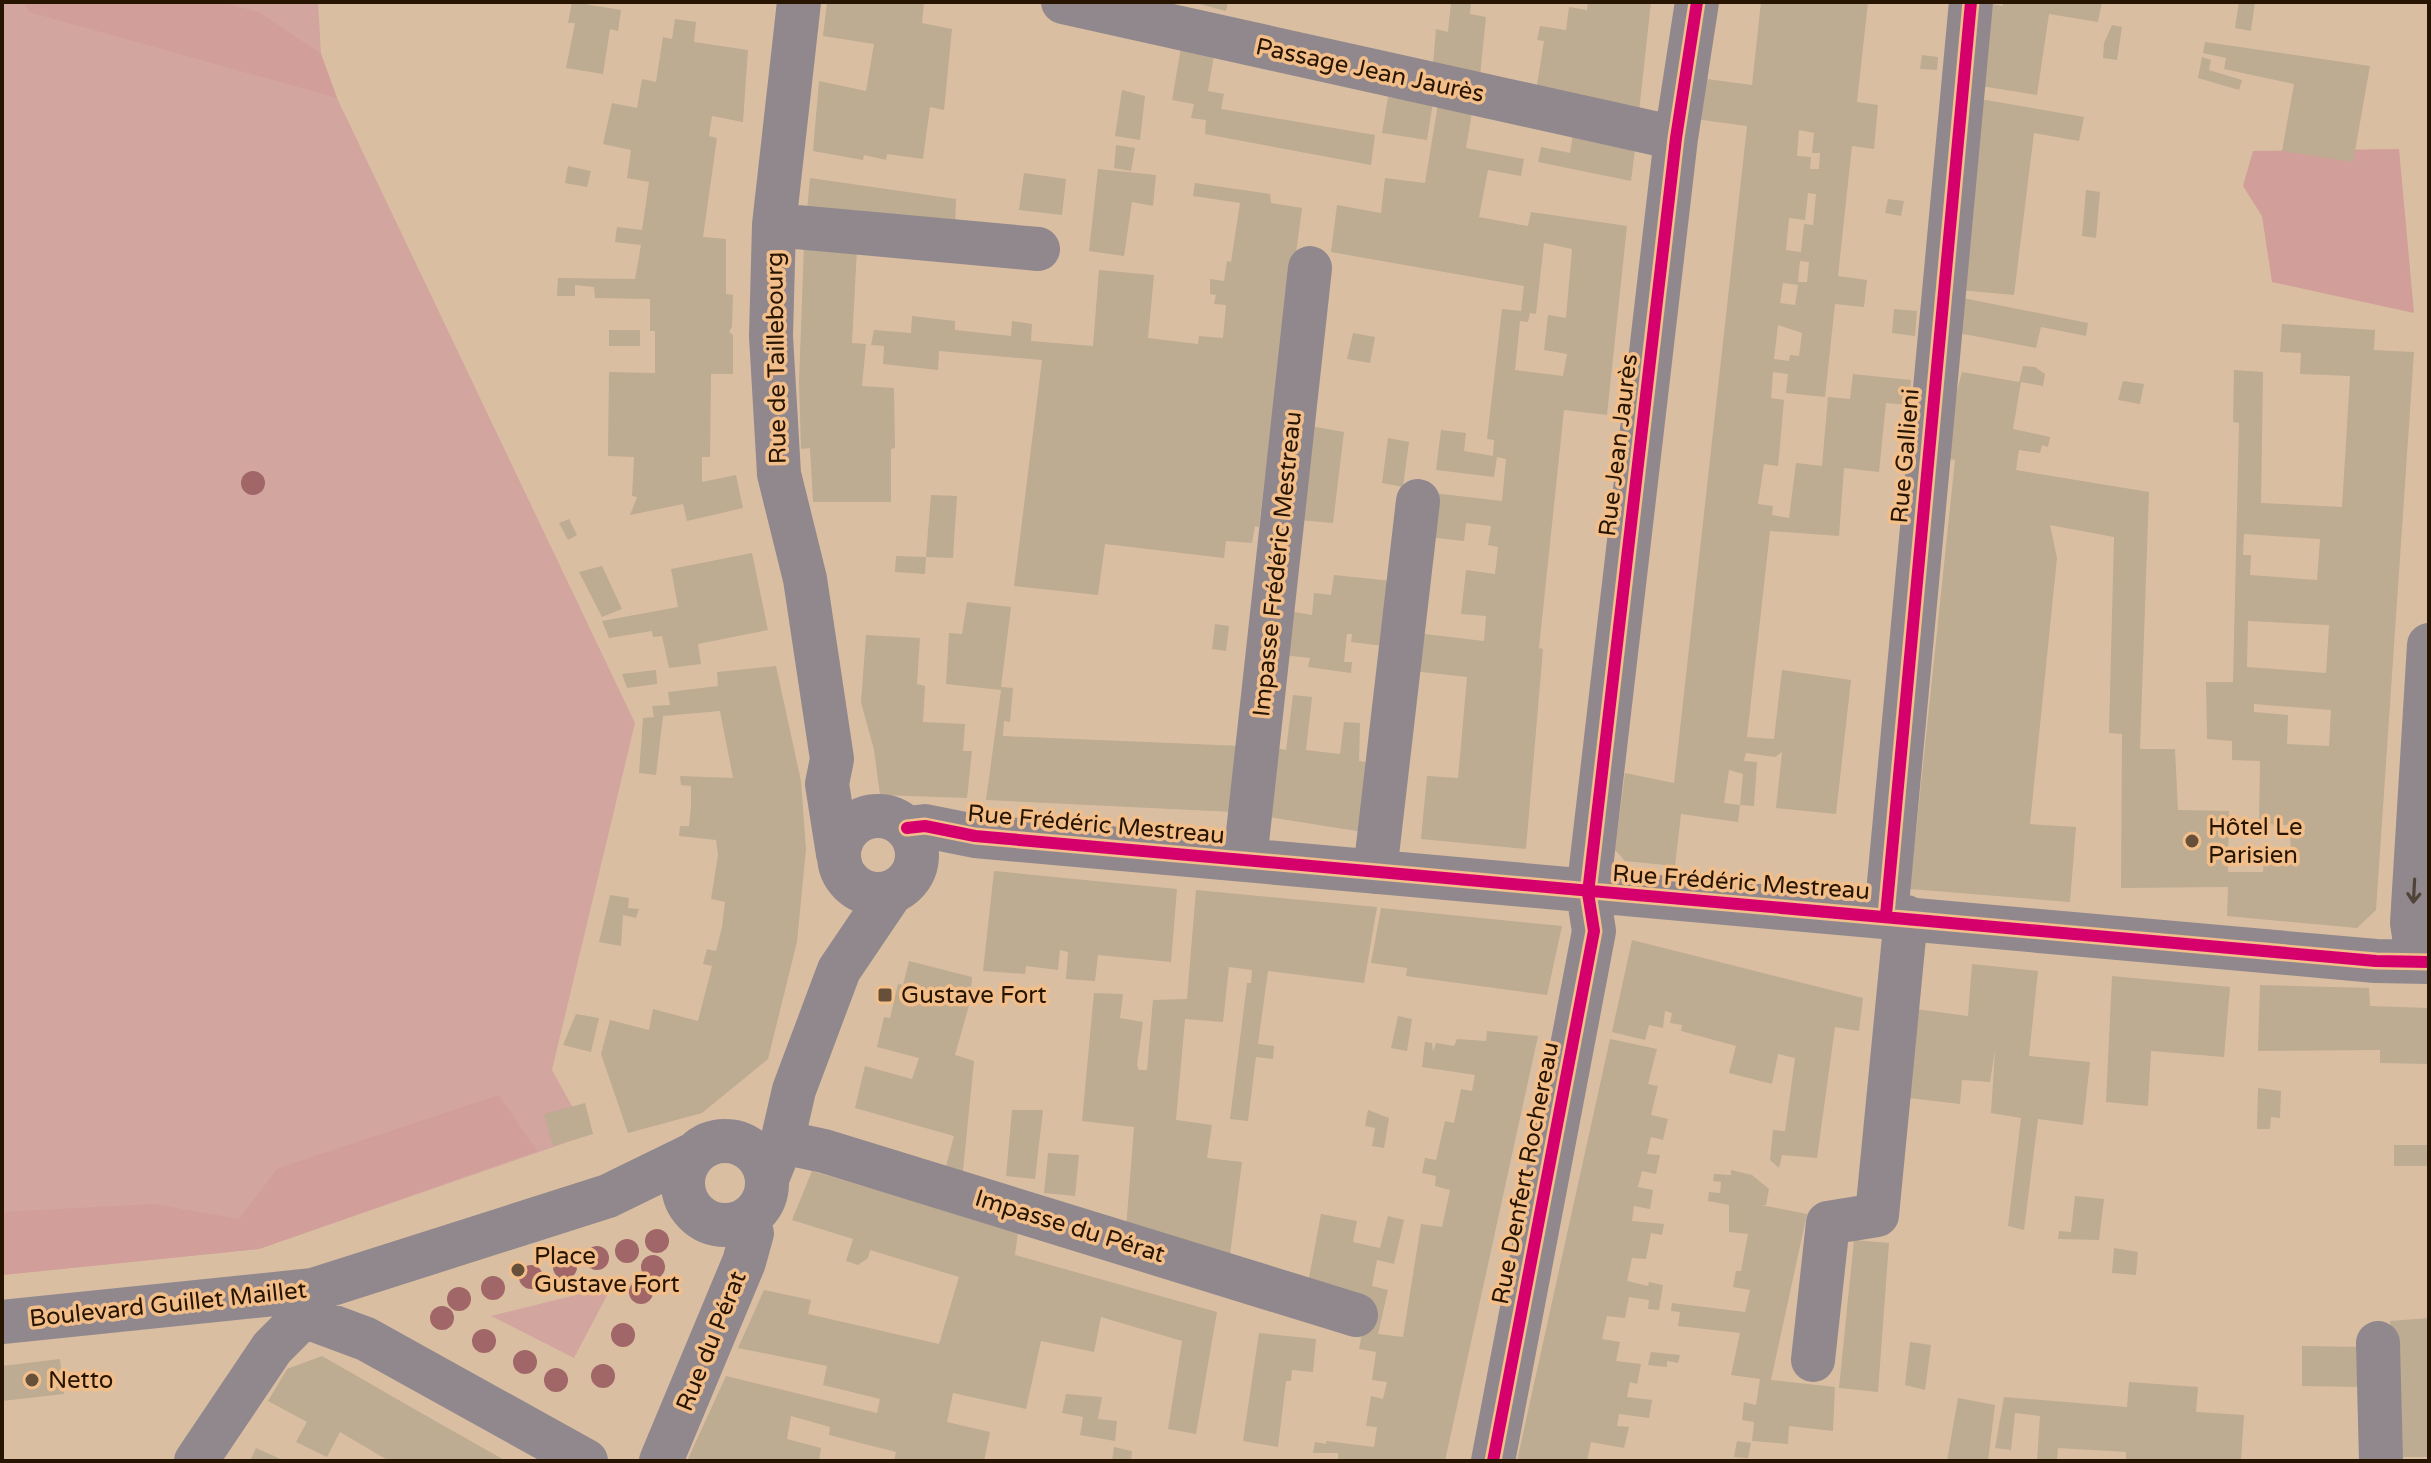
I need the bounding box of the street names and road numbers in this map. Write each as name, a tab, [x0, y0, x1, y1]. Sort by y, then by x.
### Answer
street label: Passage Jean Jaurès	[1253, 32, 1487, 109]
street label: Rue de Taillebourg	[760, 251, 793, 464]
street label: Rue Jean Jaurès	[1593, 352, 1644, 538]
street label: Rue Gallieni	[1885, 387, 1926, 525]
street label: Impasse Frédéric Mestreau	[1247, 410, 1308, 718]
street label: Rue Frédéric Mestreau	[966, 799, 1226, 850]
street label: Rue Frédéric Mestreau	[1611, 859, 1871, 906]
street label: Rue Denfert Rochereau	[1486, 1039, 1565, 1307]
street label: Impasse du Pérat	[971, 1184, 1168, 1269]
street label: Rue du Pérat	[670, 1267, 753, 1415]
street label: Boulevard Guillet Maillet	[28, 1276, 308, 1333]

